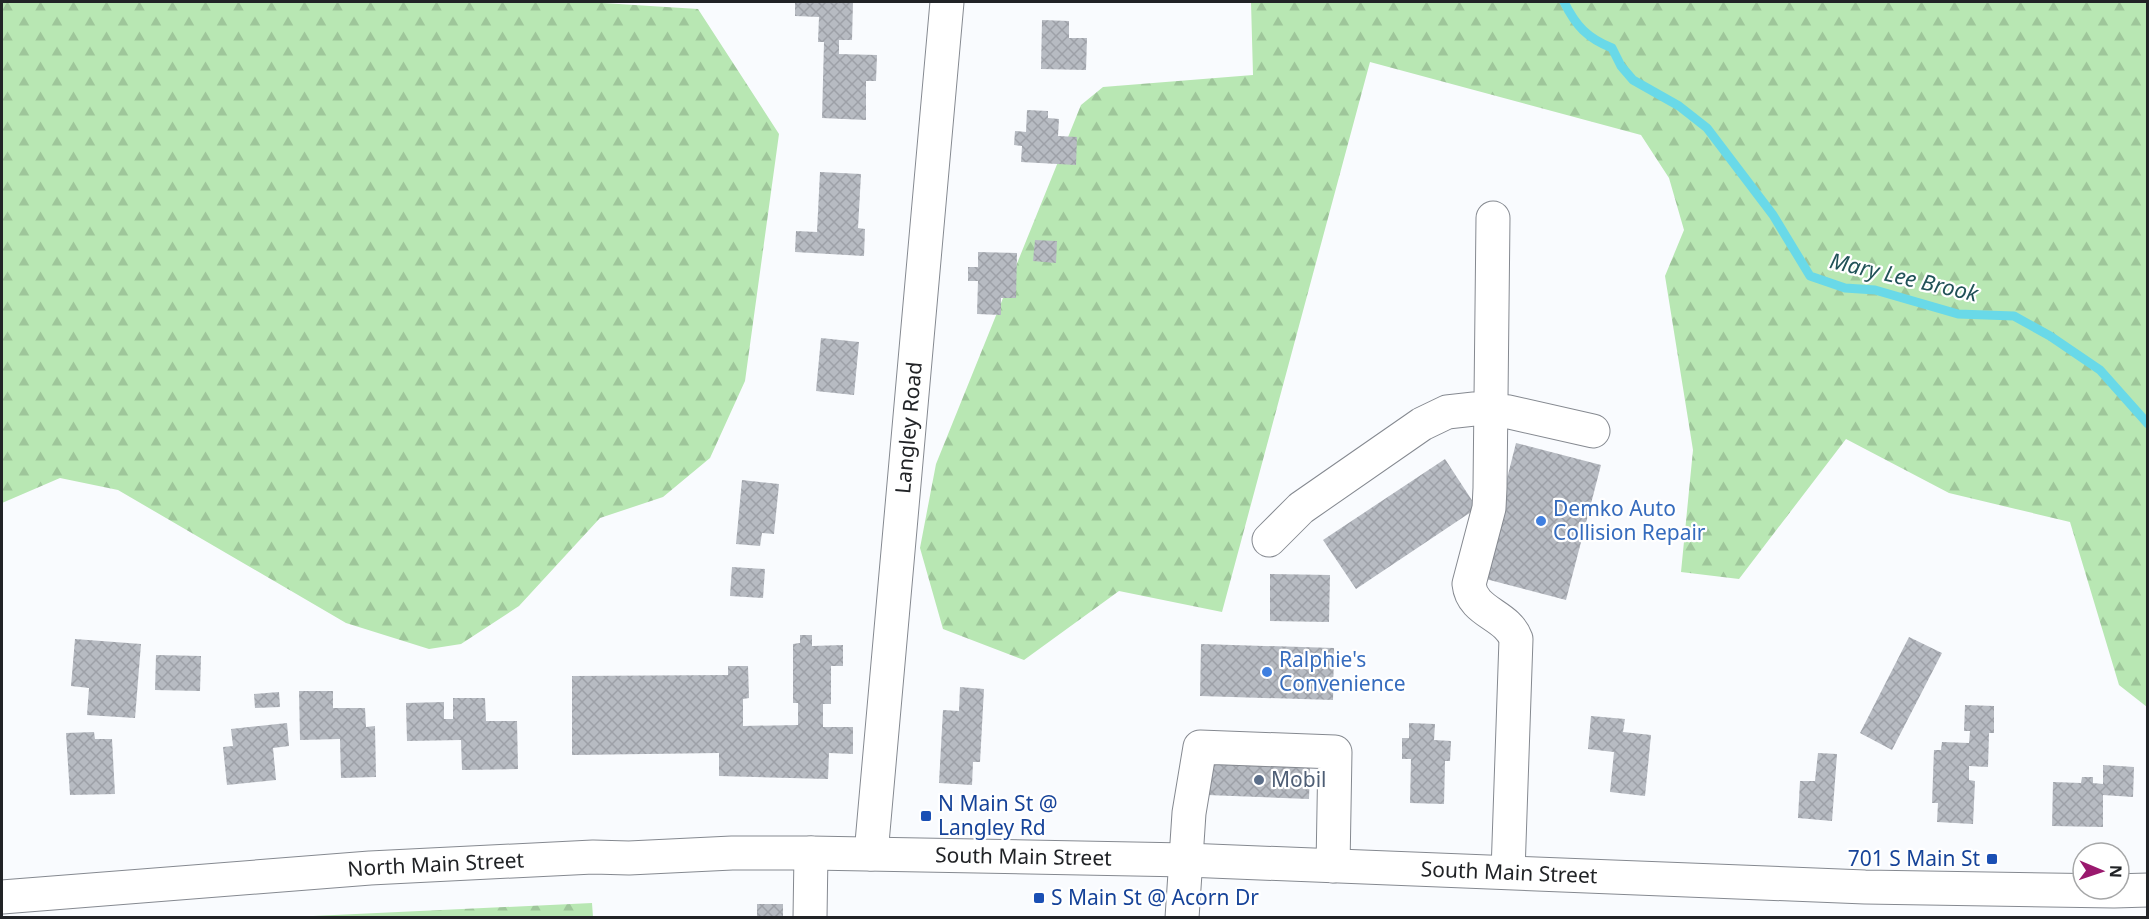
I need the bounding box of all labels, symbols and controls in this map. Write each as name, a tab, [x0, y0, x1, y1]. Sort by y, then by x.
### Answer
water label: Mary Lee Brook	[1827, 244, 1982, 308]
street label: Langley Road	[888, 361, 928, 495]
place label: Demko Auto Collision Repair	[1553, 494, 1706, 546]
marker: Demko Auto Collision Repair	[1534, 514, 1548, 528]
place label: Ralphie's Convenience	[1279, 645, 1406, 697]
marker: Ralphie's Convenience	[1260, 665, 1274, 679]
place label: Mobil	[1271, 765, 1327, 793]
marker: Mobil	[1252, 773, 1266, 787]
place label: N Main St @ Langley Rd	[938, 789, 1058, 841]
marker: N Main St @ Langley Rd	[919, 809, 933, 823]
street label: South Main Street	[935, 840, 1112, 872]
north arrow	[2071, 841, 2131, 901]
place label: 701 S Main St	[1848, 844, 1980, 872]
street label: North Main Street	[346, 845, 525, 883]
marker: 701 S Main St	[1985, 852, 1999, 866]
street label: South Main Street	[1420, 854, 1598, 889]
text: N	[2105, 865, 2127, 878]
place label: S Main St @ Acorn Dr	[1051, 883, 1259, 911]
marker: S Main St @ Acorn Dr	[1032, 891, 1046, 905]

